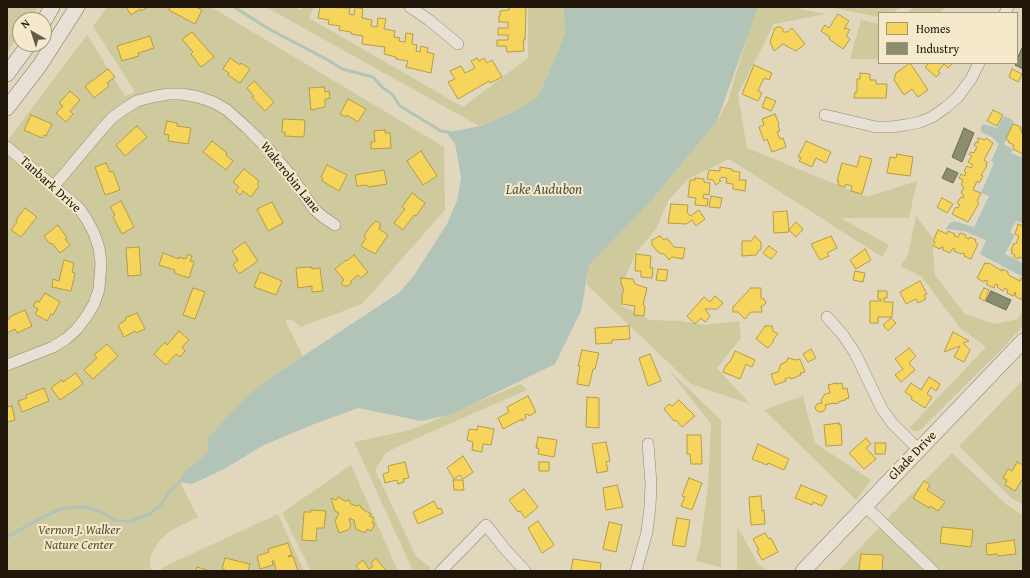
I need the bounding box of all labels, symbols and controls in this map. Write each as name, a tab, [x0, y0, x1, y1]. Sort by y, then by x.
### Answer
north arrow	[12, 12, 52, 52]
legend	[878, 12, 1018, 64]
text: N	[17, 15, 33, 32]
text: Homes	[916, 20, 950, 37]
text: Industry	[916, 40, 959, 57]
street label: Wakerobin Lane	[256, 139, 324, 217]
street label: Tanbark Drive	[16, 153, 84, 217]
water label: Lake Audubon	[506, 182, 582, 198]
street label: Glade Drive	[886, 428, 940, 484]
park label: Vernon J. Walker Nature Center	[38, 523, 120, 554]

